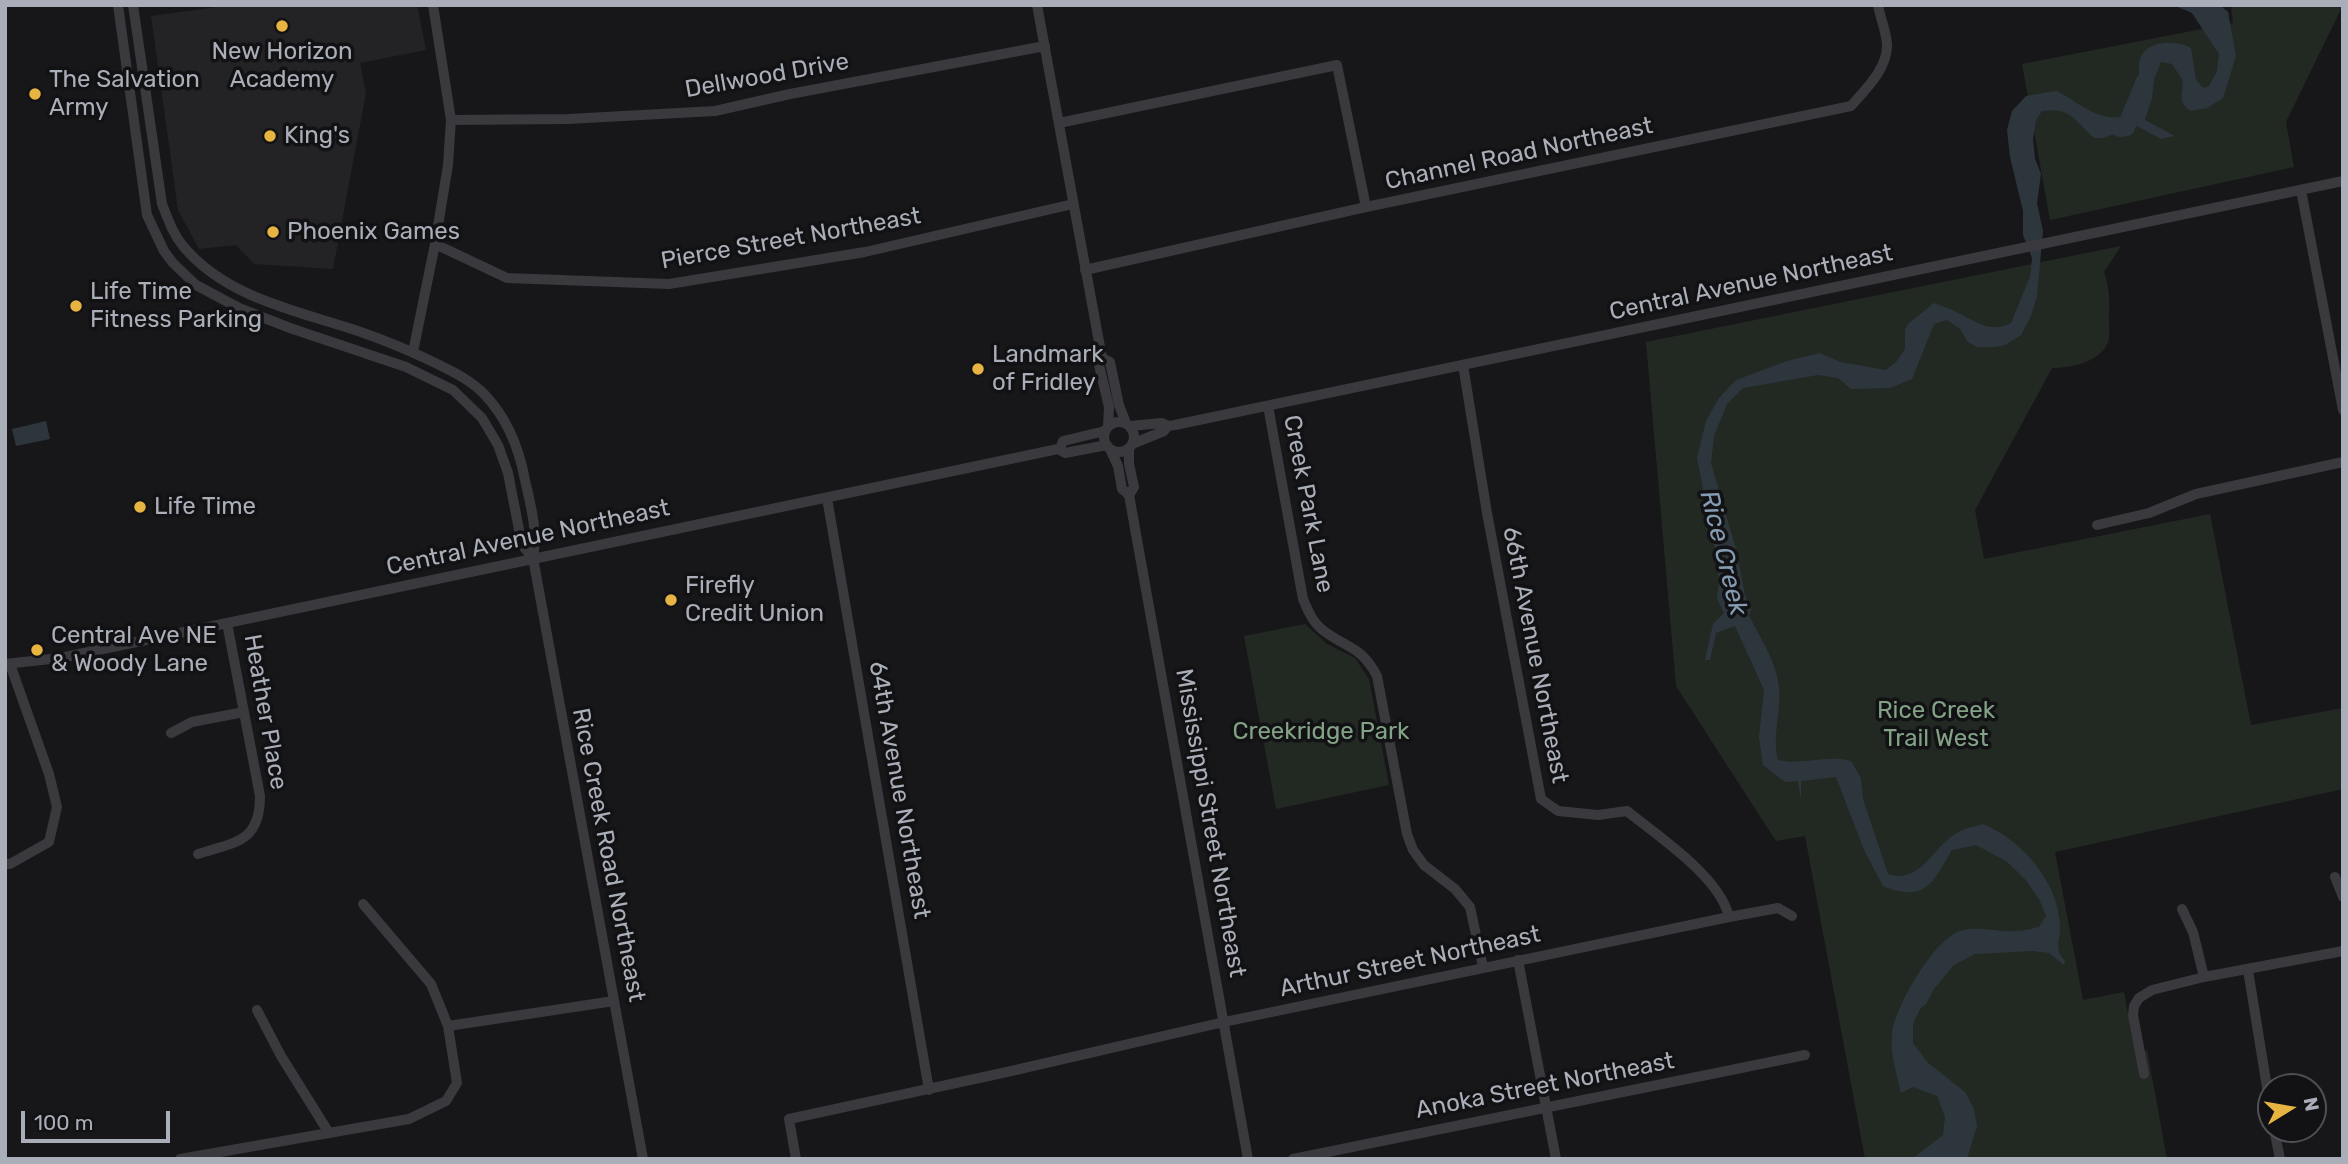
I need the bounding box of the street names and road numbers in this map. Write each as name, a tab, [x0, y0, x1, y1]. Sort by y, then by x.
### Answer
street label: Dellwood Drive	[683, 47, 851, 105]
street label: Channel Road Northeast	[1383, 112, 1655, 196]
street label: Pierce Street Northeast	[659, 202, 923, 276]
street label: Central Avenue Northeast	[1607, 239, 1895, 327]
street label: Creek Park Lane	[1277, 413, 1339, 595]
street label: Central Avenue Northeast	[384, 494, 672, 582]
street label: 66th Avenue Northeast	[1496, 524, 1574, 786]
street label: Heather Place	[237, 632, 293, 792]
street label: 64th Avenue Northeast	[862, 659, 936, 921]
street label: Mississippi Street Northeast	[1169, 666, 1251, 980]
street label: Rice Creek Road Northeast	[565, 706, 651, 1004]
street label: Arthur Street Northeast	[1277, 920, 1543, 1004]
street label: Anoka Street Northeast	[1413, 1047, 1677, 1125]

